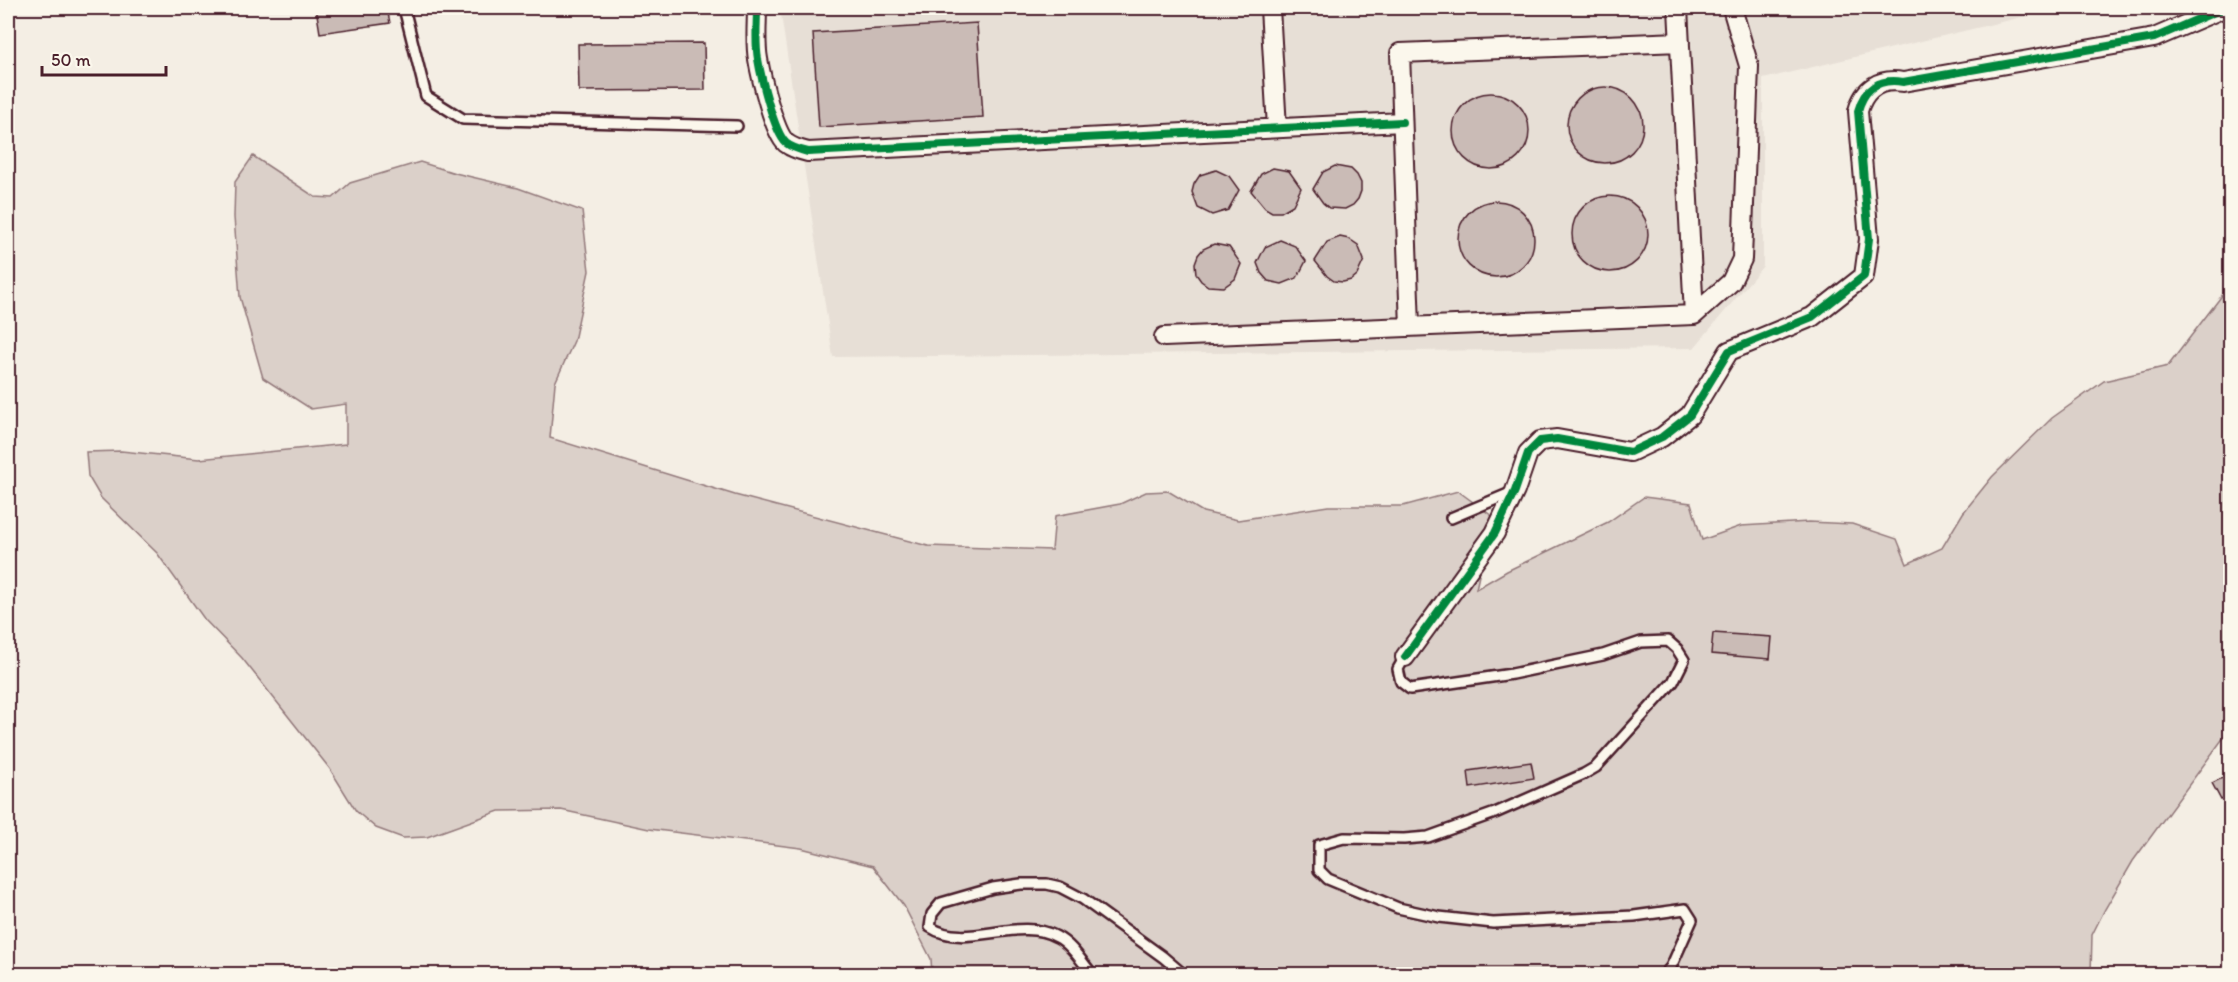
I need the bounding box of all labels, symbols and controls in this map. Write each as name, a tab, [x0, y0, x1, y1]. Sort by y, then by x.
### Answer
scale bar	[42, 39, 166, 77]
text: 50 m	[51, 49, 91, 71]

